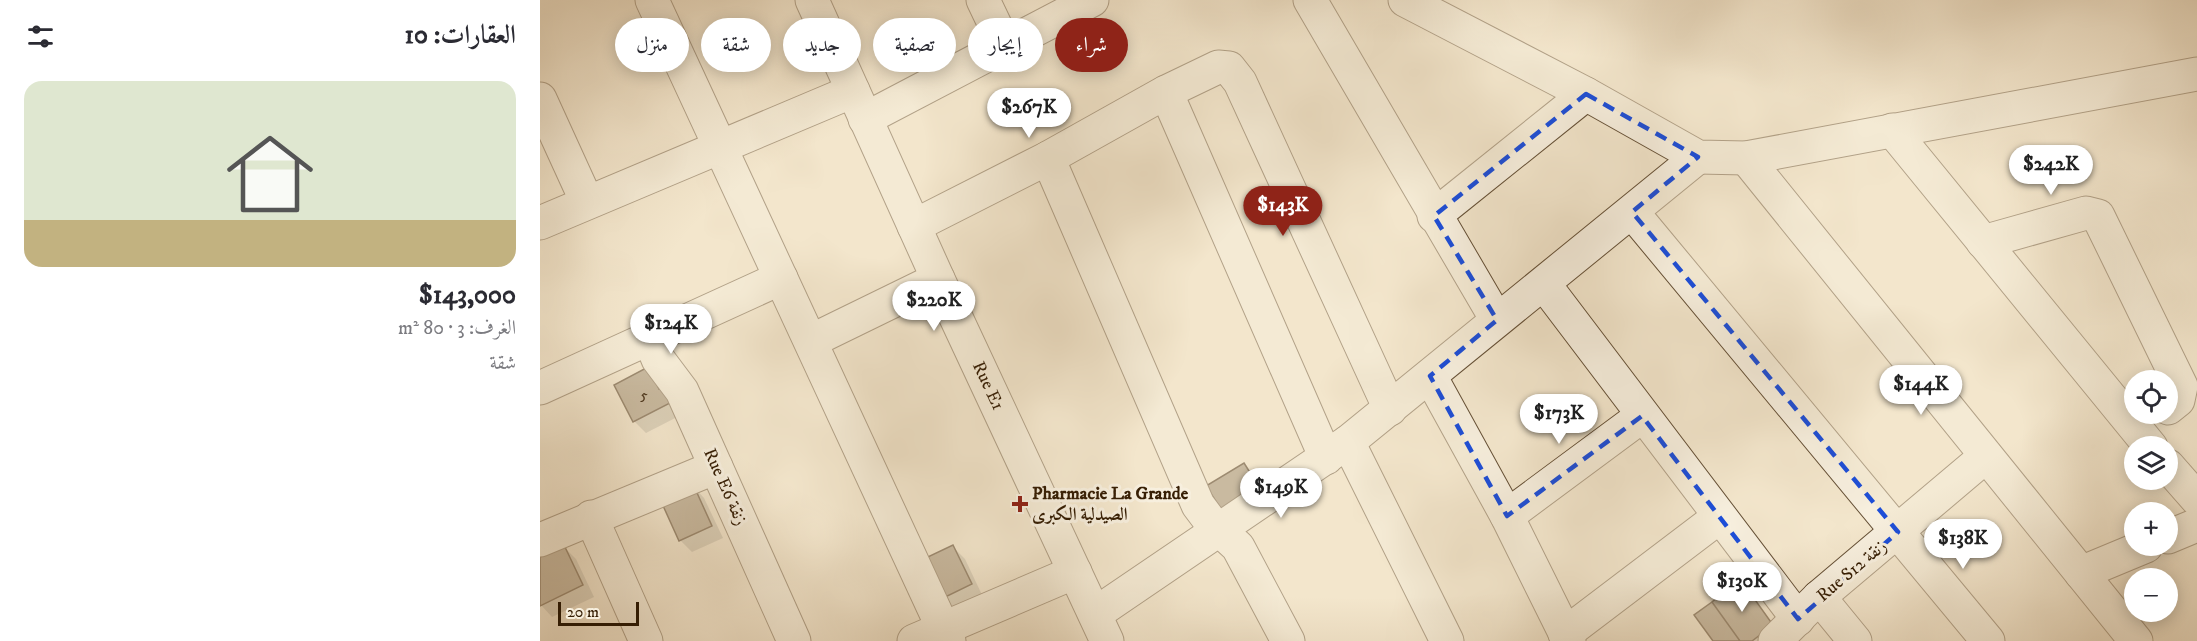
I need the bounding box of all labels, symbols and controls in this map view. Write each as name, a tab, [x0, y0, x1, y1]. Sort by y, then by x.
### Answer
chip: منزل	[615, 18, 689, 72]
chip: شقة	[701, 18, 771, 72]
chip: جديد	[783, 18, 861, 72]
chip: تصفية	[873, 18, 956, 72]
chip: إيجار	[968, 18, 1043, 72]
chip: شراء	[1055, 18, 1128, 72]
text: العقارات: 10	[405, 19, 516, 52]
icon: filters	[24, 20, 57, 53]
pin: $267K	[987, 88, 1071, 139]
text: $267K	[1001, 95, 1057, 120]
icon: home	[216, 120, 324, 228]
pin: $242K	[2009, 145, 2093, 196]
text: $242K	[2023, 152, 2079, 177]
pin: $143K	[1241, 186, 1325, 237]
text: $143K	[1257, 193, 1309, 218]
text: $143,000	[419, 279, 516, 312]
pin: $220K	[892, 281, 976, 332]
text: $220K	[906, 288, 962, 313]
pin: $124K	[629, 304, 713, 355]
text: $124K	[644, 311, 698, 336]
text: الغرف: 3 · 80 m²	[398, 316, 516, 341]
text: شقة	[490, 351, 516, 376]
street label: Rue E1	[967, 358, 1009, 414]
pin: $144K	[1879, 365, 1963, 416]
map controls	[2124, 370, 2178, 622]
button: locate	[2124, 370, 2178, 424]
text: $144K	[1893, 372, 1949, 397]
house number: 5	[640, 386, 648, 405]
pin: $173K	[1517, 394, 1601, 445]
text: $173K	[1534, 401, 1584, 426]
button: layers	[2124, 436, 2178, 490]
street label: Rue E6 زنقة	[698, 445, 752, 529]
pin: $149K	[1239, 468, 1323, 519]
text: $149K	[1254, 475, 1308, 500]
place label: Pharmacie La Grande الصيدلية الكبرى	[1032, 483, 1189, 526]
marker: Pharmacie La Grande الصيدلية الكبرى	[1013, 497, 1027, 511]
button: +	[2124, 502, 2178, 556]
pin: $138K	[1921, 519, 2005, 570]
text: $138K	[1938, 526, 1988, 551]
street label: Rue S12 زنقة	[1812, 535, 1892, 607]
pin: $130K	[1700, 562, 1784, 613]
button: −	[2124, 568, 2178, 622]
text: $130K	[1717, 569, 1767, 594]
scale bar	[558, 599, 639, 626]
text: 20 m	[567, 602, 599, 622]

